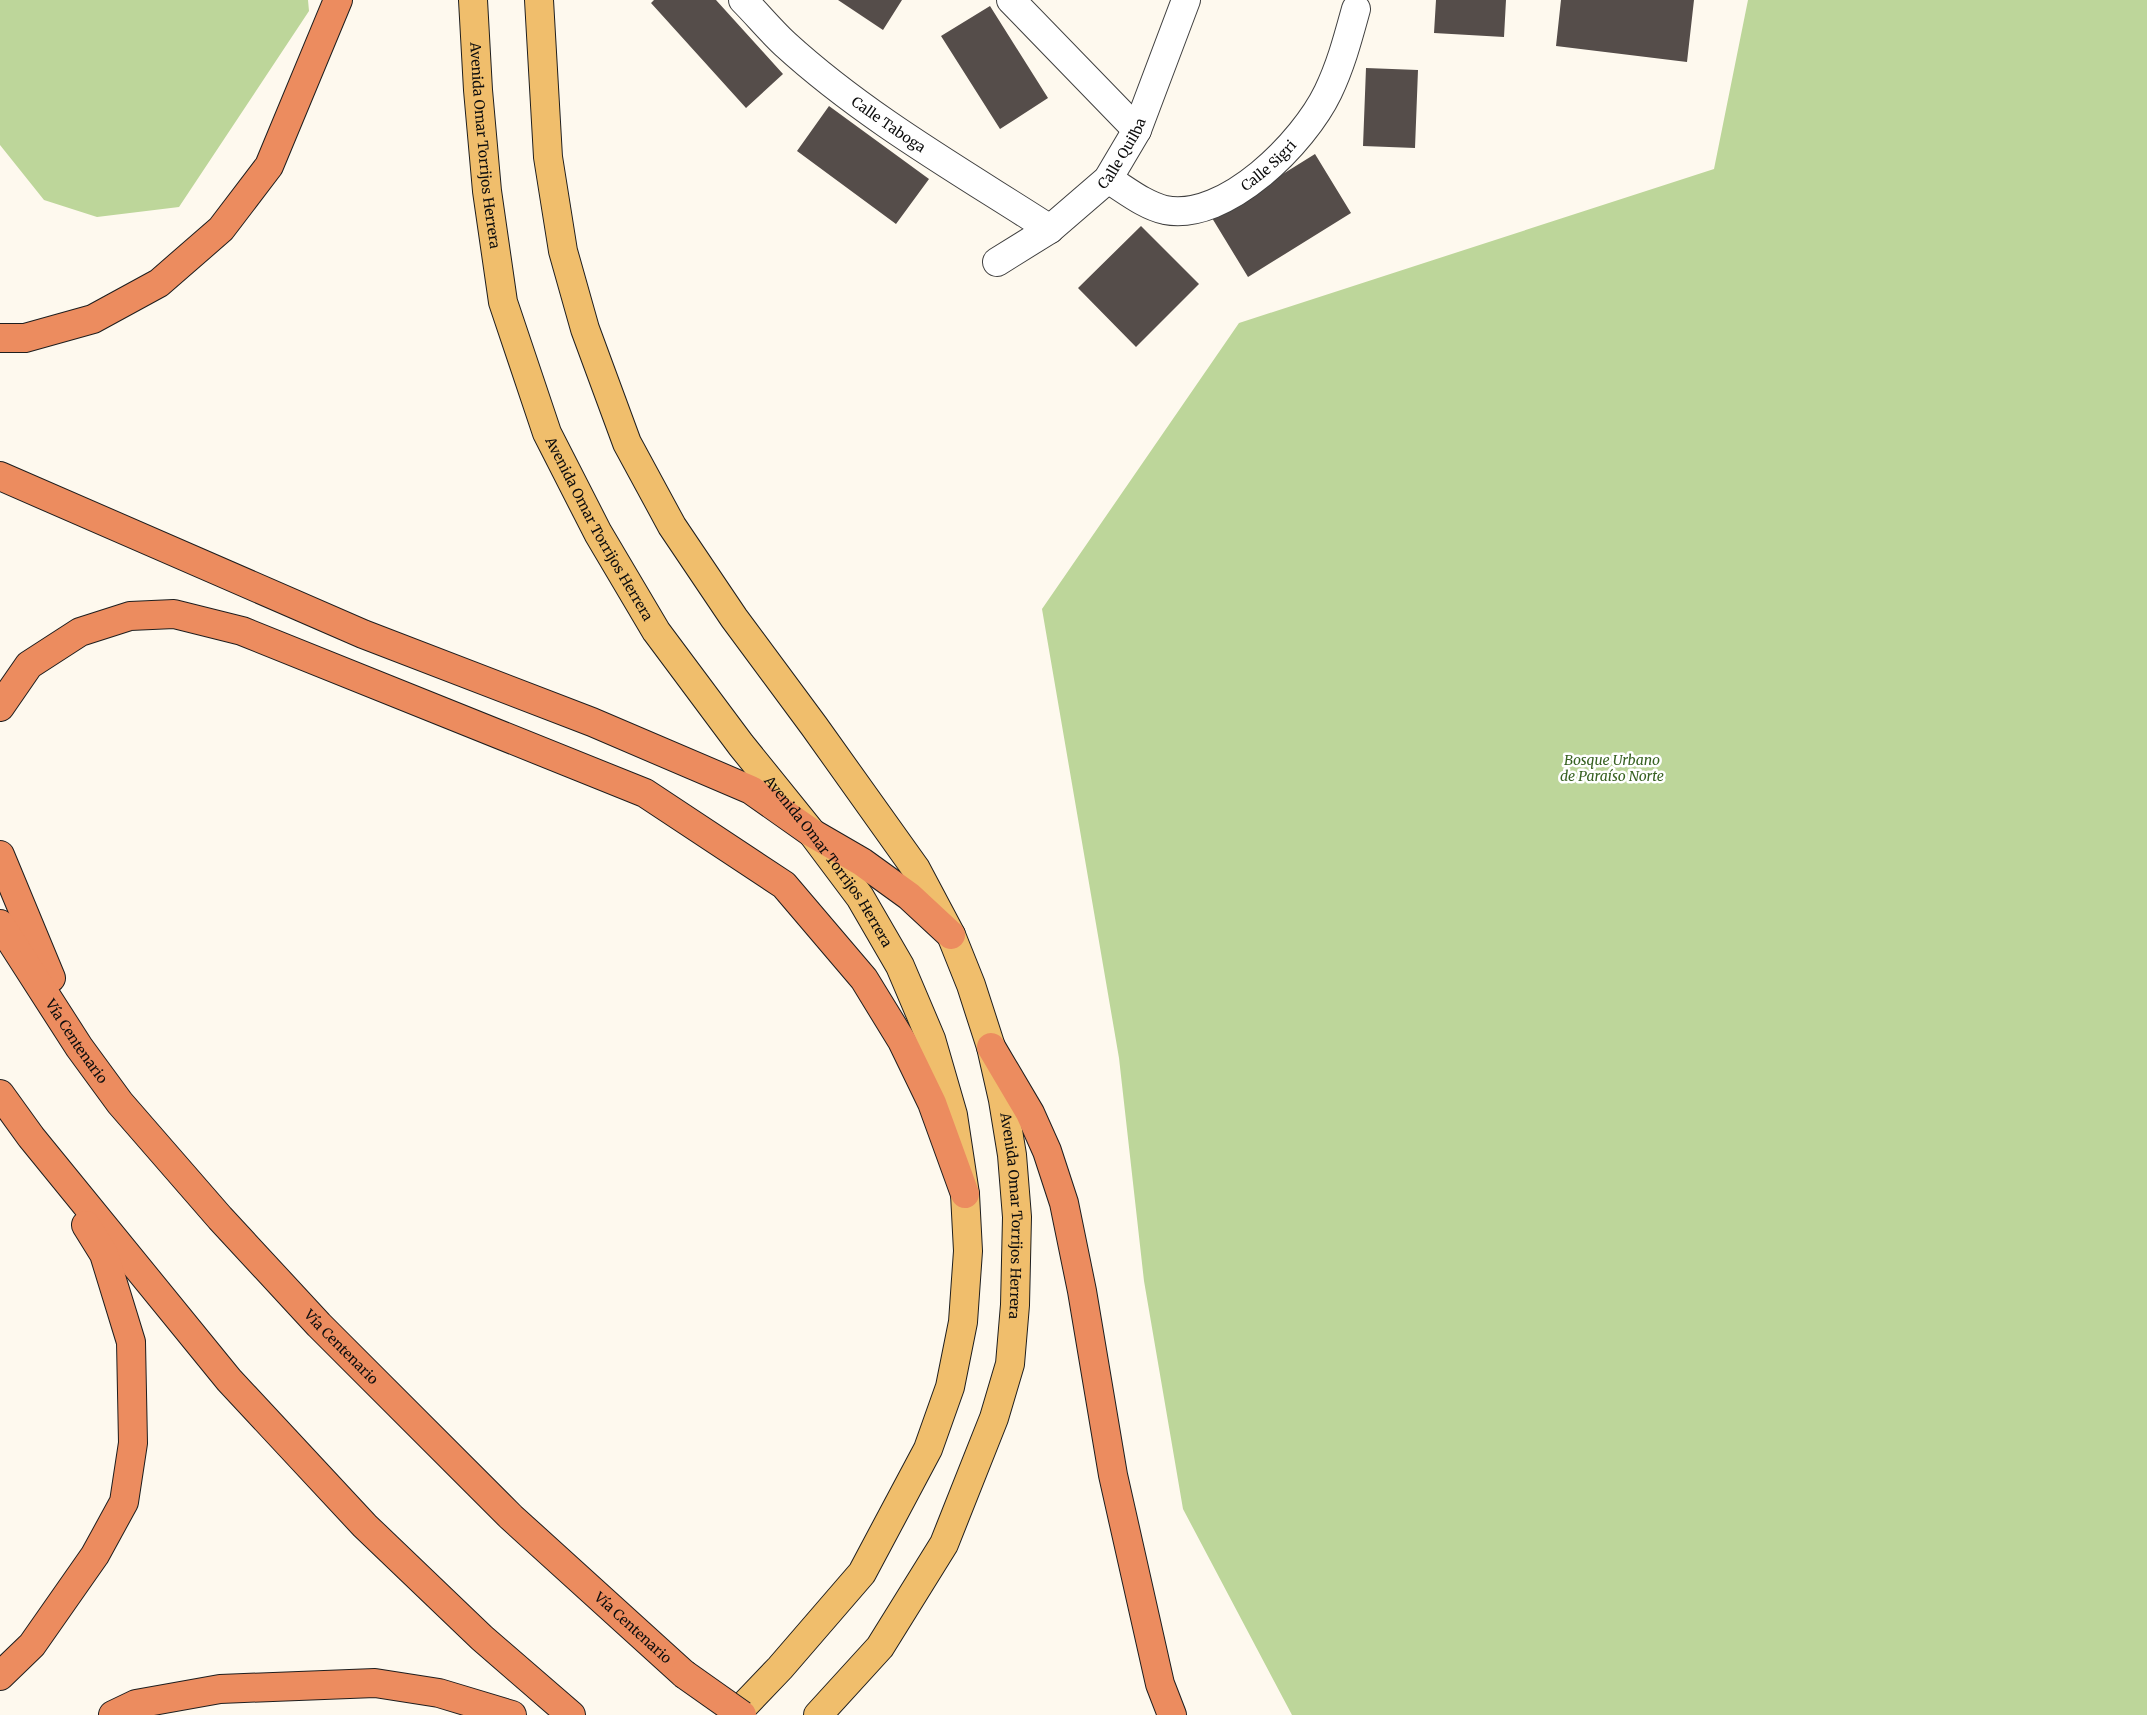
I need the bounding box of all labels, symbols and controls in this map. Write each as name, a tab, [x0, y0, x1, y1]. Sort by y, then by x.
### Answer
street label: Avenida Omar Torrijos Herrera	[466, 41, 504, 250]
street label: Calle Taboga	[848, 93, 929, 157]
street label: Calle Quilba	[1094, 115, 1150, 193]
street label: Calle Sigri	[1237, 136, 1300, 195]
street label: Avenida Omar Torrijos Herrera	[541, 433, 657, 624]
park label: Bosque Urbano de Paraíso Norte	[1560, 751, 1664, 785]
street label: Avenida Omar Torrijos Herrera	[760, 771, 896, 951]
street label: Vía Centenario	[41, 995, 112, 1087]
street label: Avenida Omar Torrijos Herrera	[996, 1110, 1026, 1320]
street label: Vía Centenario	[300, 1305, 382, 1388]
street label: Vía Centenario	[590, 1587, 675, 1667]

